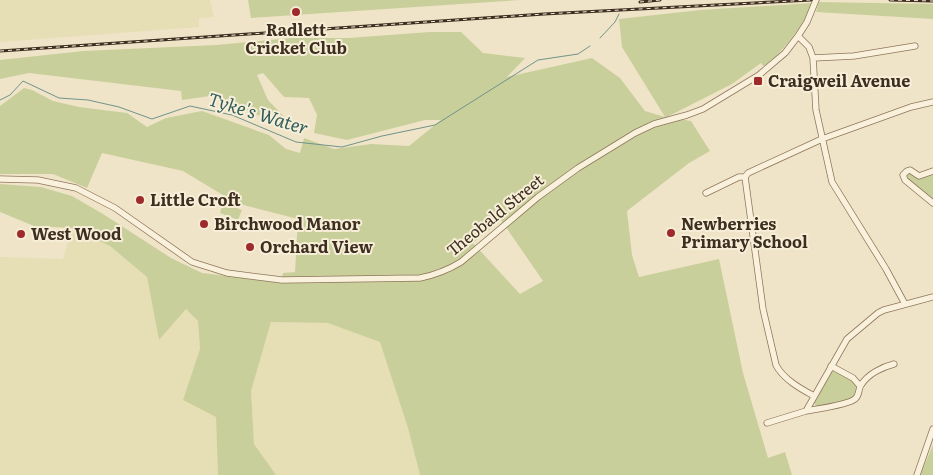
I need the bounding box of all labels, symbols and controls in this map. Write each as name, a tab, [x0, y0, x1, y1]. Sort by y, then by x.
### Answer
marker: Radlett Cricket Club	[290, 6, 302, 18]
place label: Radlett Cricket Club	[245, 17, 347, 59]
place label: Craigweil Avenue	[768, 68, 910, 92]
marker: Craigweil Avenue	[752, 75, 764, 87]
water label: Tyke's Water	[205, 85, 312, 141]
street label: Theobald Street	[441, 167, 549, 261]
place label: Little Croft	[150, 187, 241, 211]
marker: Little Croft	[134, 194, 146, 206]
place label: Birchwood Manor	[214, 211, 361, 235]
place label: Newberries Primary School	[681, 211, 808, 253]
marker: Birchwood Manor	[198, 218, 210, 230]
place label: West Wood	[31, 221, 122, 245]
marker: Newberries Primary School	[665, 227, 677, 239]
marker: West Wood	[15, 228, 27, 240]
place label: Orchard View	[260, 234, 373, 258]
marker: Orchard View	[244, 241, 256, 253]

